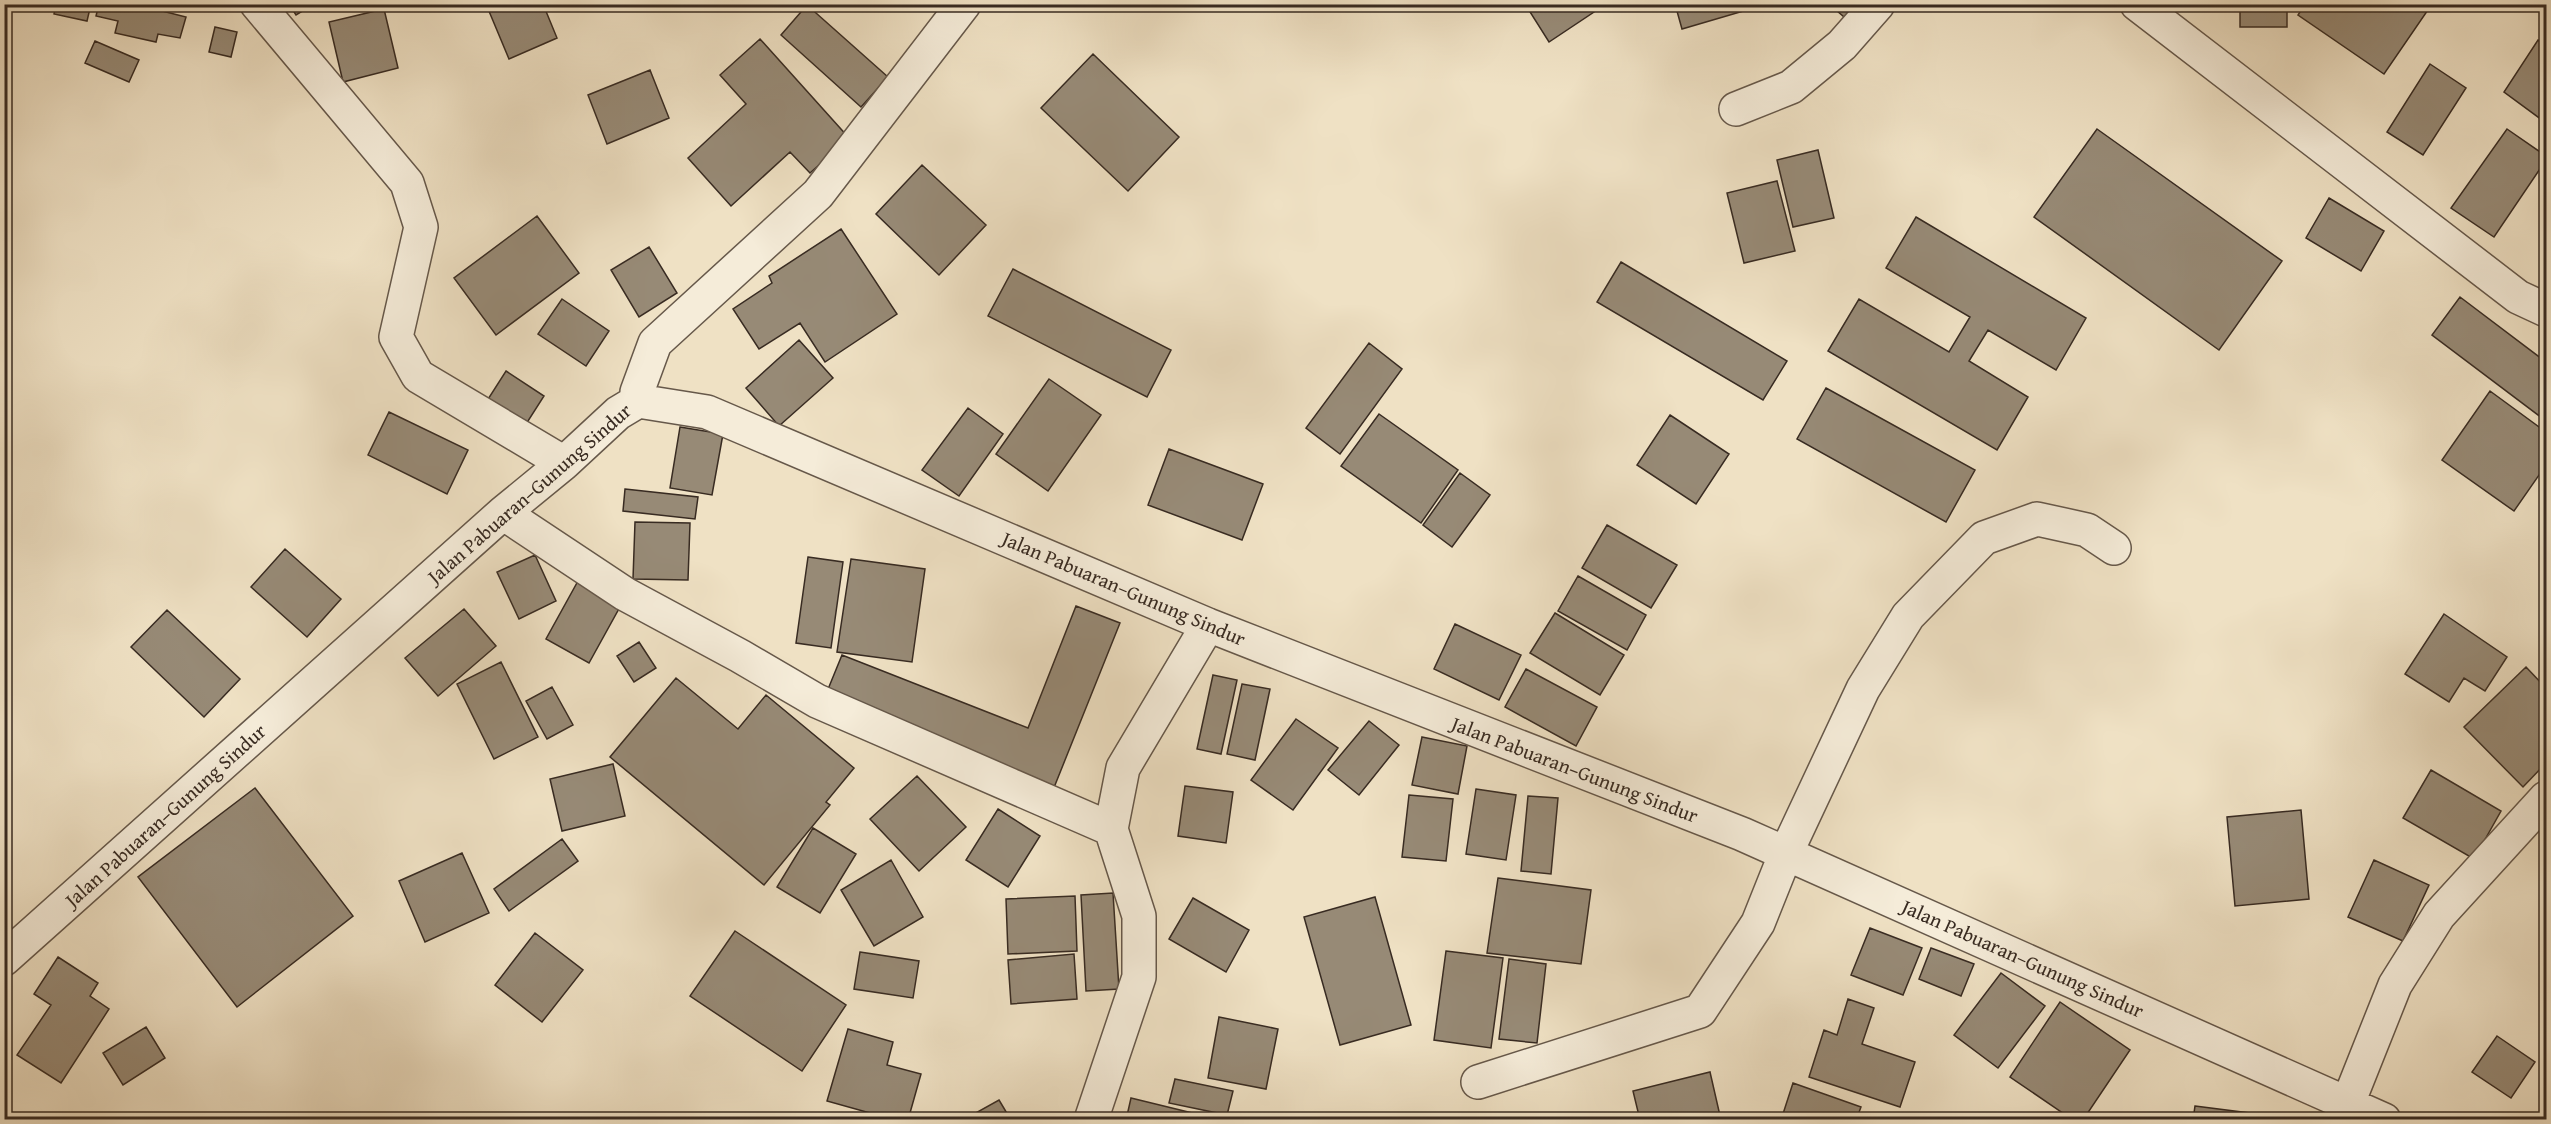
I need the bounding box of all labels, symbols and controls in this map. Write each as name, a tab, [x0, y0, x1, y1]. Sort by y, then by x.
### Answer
street label: Jalan Pabuaran–Gunung Sindur	[418, 396, 637, 592]
street label: Jalan Pabuaran–Gunung Sindur	[995, 522, 1250, 653]
street label: Jalan Pabuaran–Gunung Sindur	[1445, 707, 1703, 829]
street label: Jalan Pabuaran–Gunung Sindur	[56, 717, 272, 915]
street label: Jalan Pabuaran–Gunung Sindur	[1895, 890, 2149, 1025]

